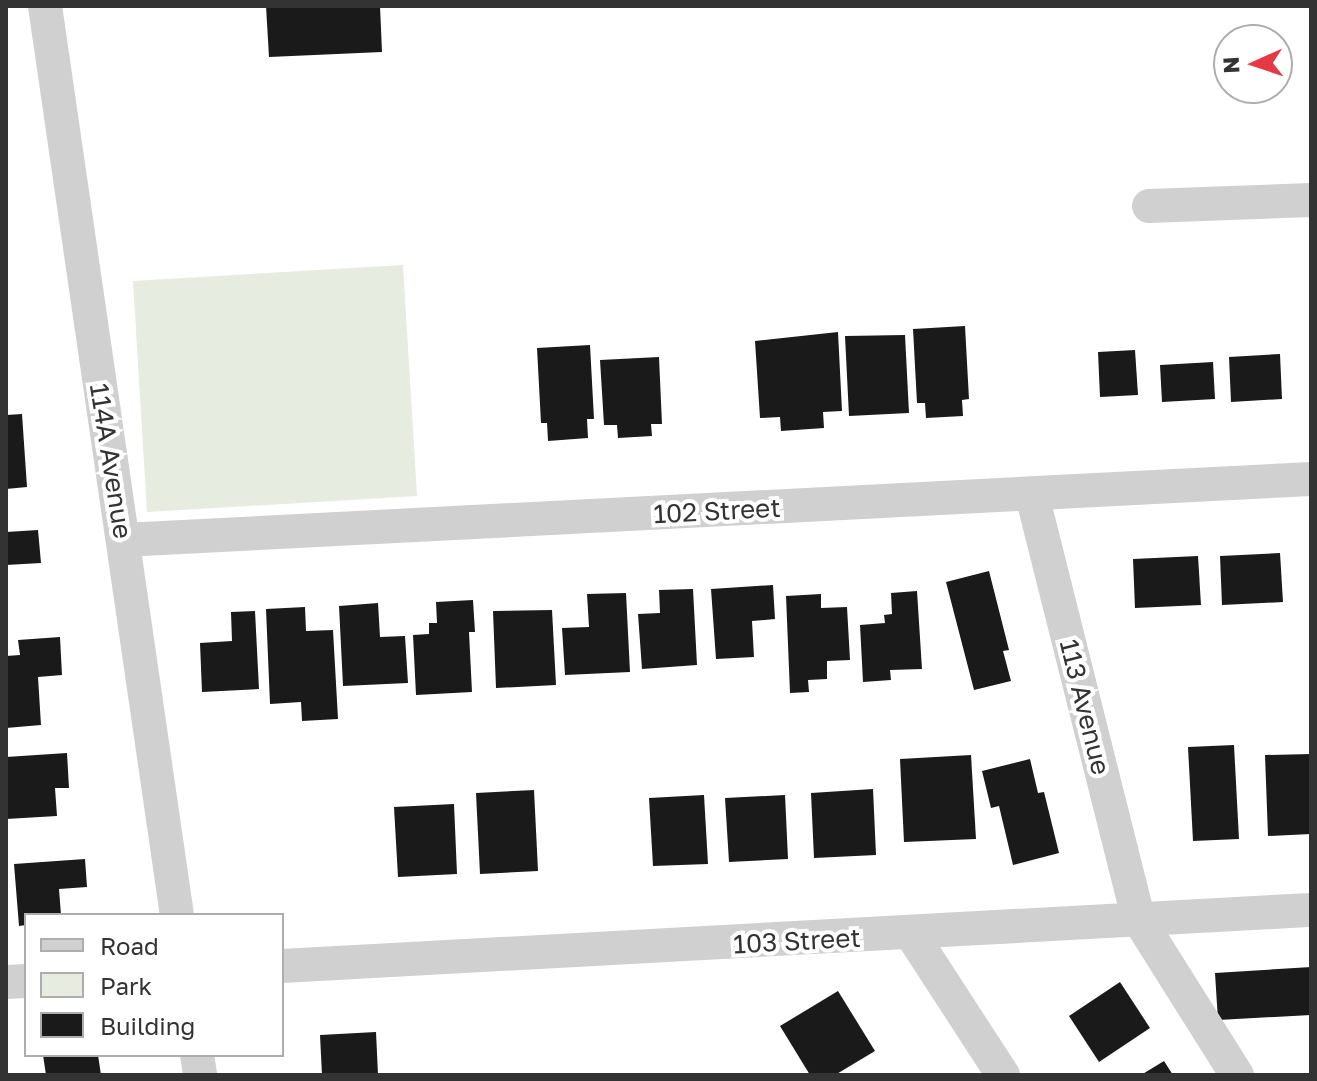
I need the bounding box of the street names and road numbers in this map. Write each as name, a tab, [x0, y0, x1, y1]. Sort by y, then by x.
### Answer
street label: 114A Avenue	[83, 381, 139, 541]
street label: 102 Street	[653, 492, 781, 530]
street label: 113 Avenue	[1053, 636, 1117, 778]
street label: 103 Street	[733, 922, 861, 960]

